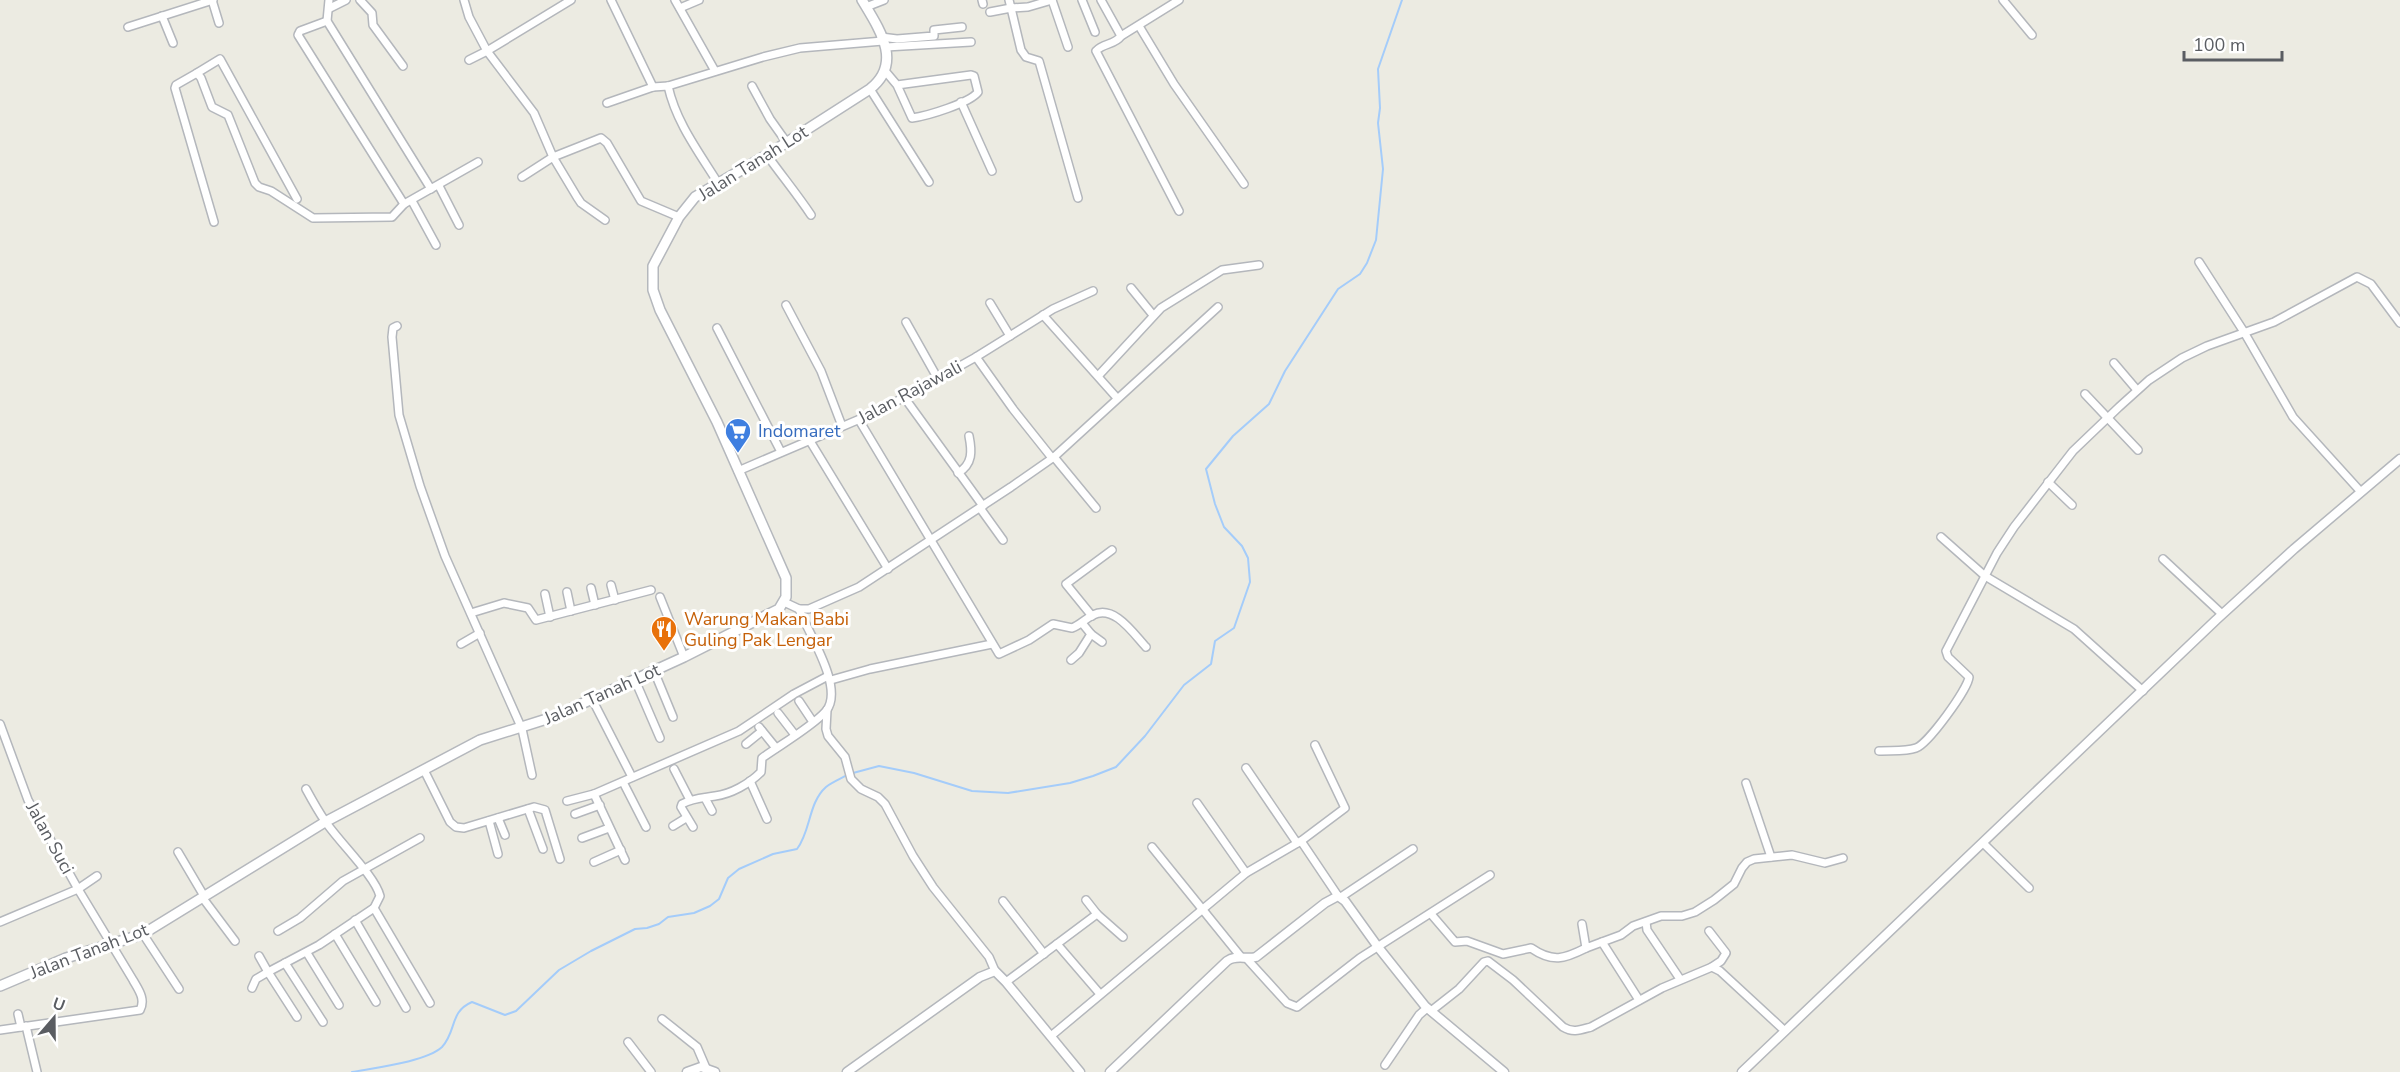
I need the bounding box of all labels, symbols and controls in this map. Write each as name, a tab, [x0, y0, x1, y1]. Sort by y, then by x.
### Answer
scale bar	[2184, 24, 2282, 62]
text: 100 m	[2193, 33, 2245, 57]
street label: Jalan Tanah Lot	[693, 119, 813, 207]
street label: Jalan Rajawali	[853, 355, 966, 430]
supermarket icon: Indomaret	[723, 416, 753, 454]
place label: Indomaret	[758, 419, 841, 443]
place label: Warung Makan Babi Guling Pak Lengar	[684, 607, 849, 652]
restaurant icon: Warung Makan Babi Guling Pak Lengar	[649, 614, 679, 652]
street label: Jalan Tanah Lot	[539, 657, 664, 731]
street label: Jalan Suci	[20, 797, 80, 878]
street label: Jalan Tanah Lot	[26, 917, 152, 985]
north arrow	[24, 988, 84, 1048]
text: U	[49, 992, 68, 1017]

